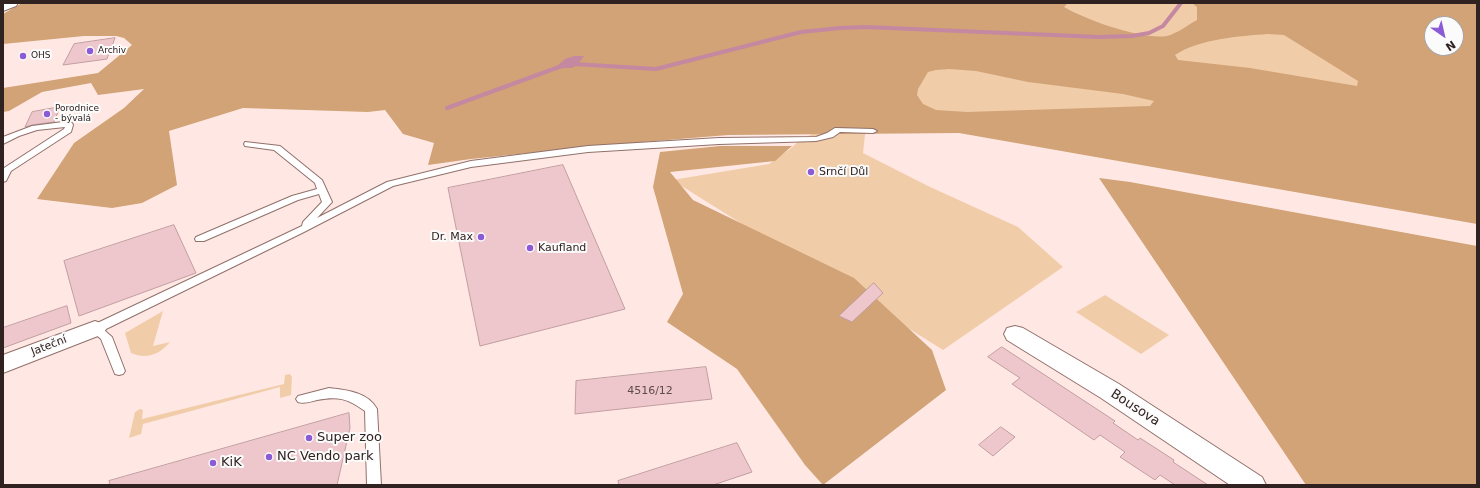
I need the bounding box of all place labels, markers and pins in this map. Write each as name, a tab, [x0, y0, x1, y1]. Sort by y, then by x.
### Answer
marker: Archiv	[85, 46, 95, 56]
place label: Archiv	[98, 46, 126, 56]
marker: OHS	[18, 51, 28, 61]
place label: OHS	[31, 51, 51, 61]
place label: Porodnice - bývalá	[55, 104, 99, 125]
marker: Porodnice - bývalá	[42, 109, 52, 119]
place label: Srnčí Důl	[819, 165, 868, 179]
marker: Srnčí Důl	[806, 167, 816, 177]
place label: Dr. Max	[431, 230, 473, 244]
marker: Dr. Max	[476, 232, 486, 242]
place label: Kaufland	[538, 241, 586, 255]
marker: Kaufland	[525, 243, 535, 253]
place label: Super zoo	[317, 430, 382, 446]
marker: Super zoo	[304, 433, 314, 443]
place label: NC Vendo park	[277, 449, 373, 465]
marker: NC Vendo park	[264, 452, 274, 462]
place label: KiK	[221, 455, 242, 471]
marker: KiK	[208, 458, 218, 468]

